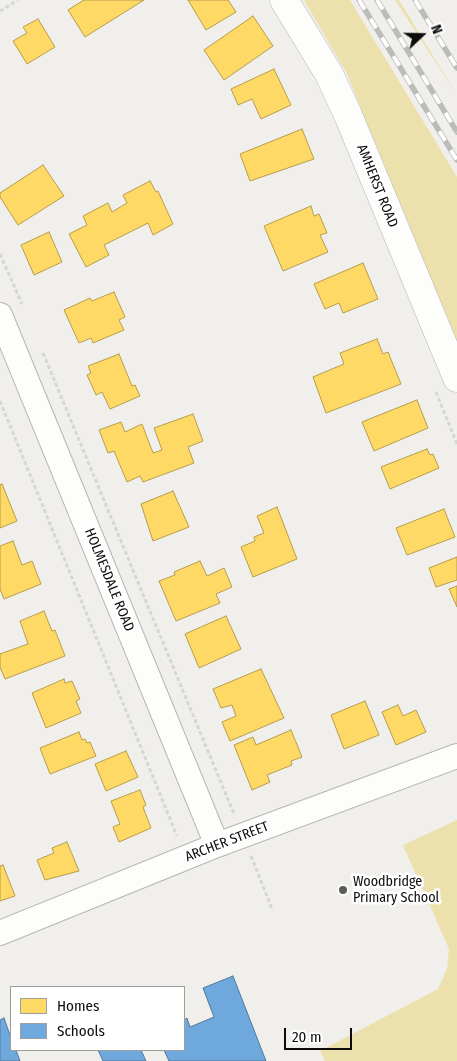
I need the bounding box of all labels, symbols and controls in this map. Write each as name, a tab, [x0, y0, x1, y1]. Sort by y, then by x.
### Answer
north arrow	[397, 10, 447, 60]
text: N	[427, 22, 446, 36]
street label: AMHERST ROAD	[353, 142, 401, 230]
street label: HOLMESDALE ROAD	[81, 526, 137, 634]
street label: ARCHER STREET	[183, 818, 271, 866]
place label: Woodbridge Primary School	[353, 874, 439, 906]
marker: Woodbridge Primary School	[337, 884, 349, 896]
legend	[10, 986, 185, 1051]
text: Homes	[57, 997, 99, 1015]
scale bar	[287, 1018, 354, 1050]
text: Schools	[57, 1022, 105, 1040]
text: 20 m	[292, 1028, 322, 1046]

